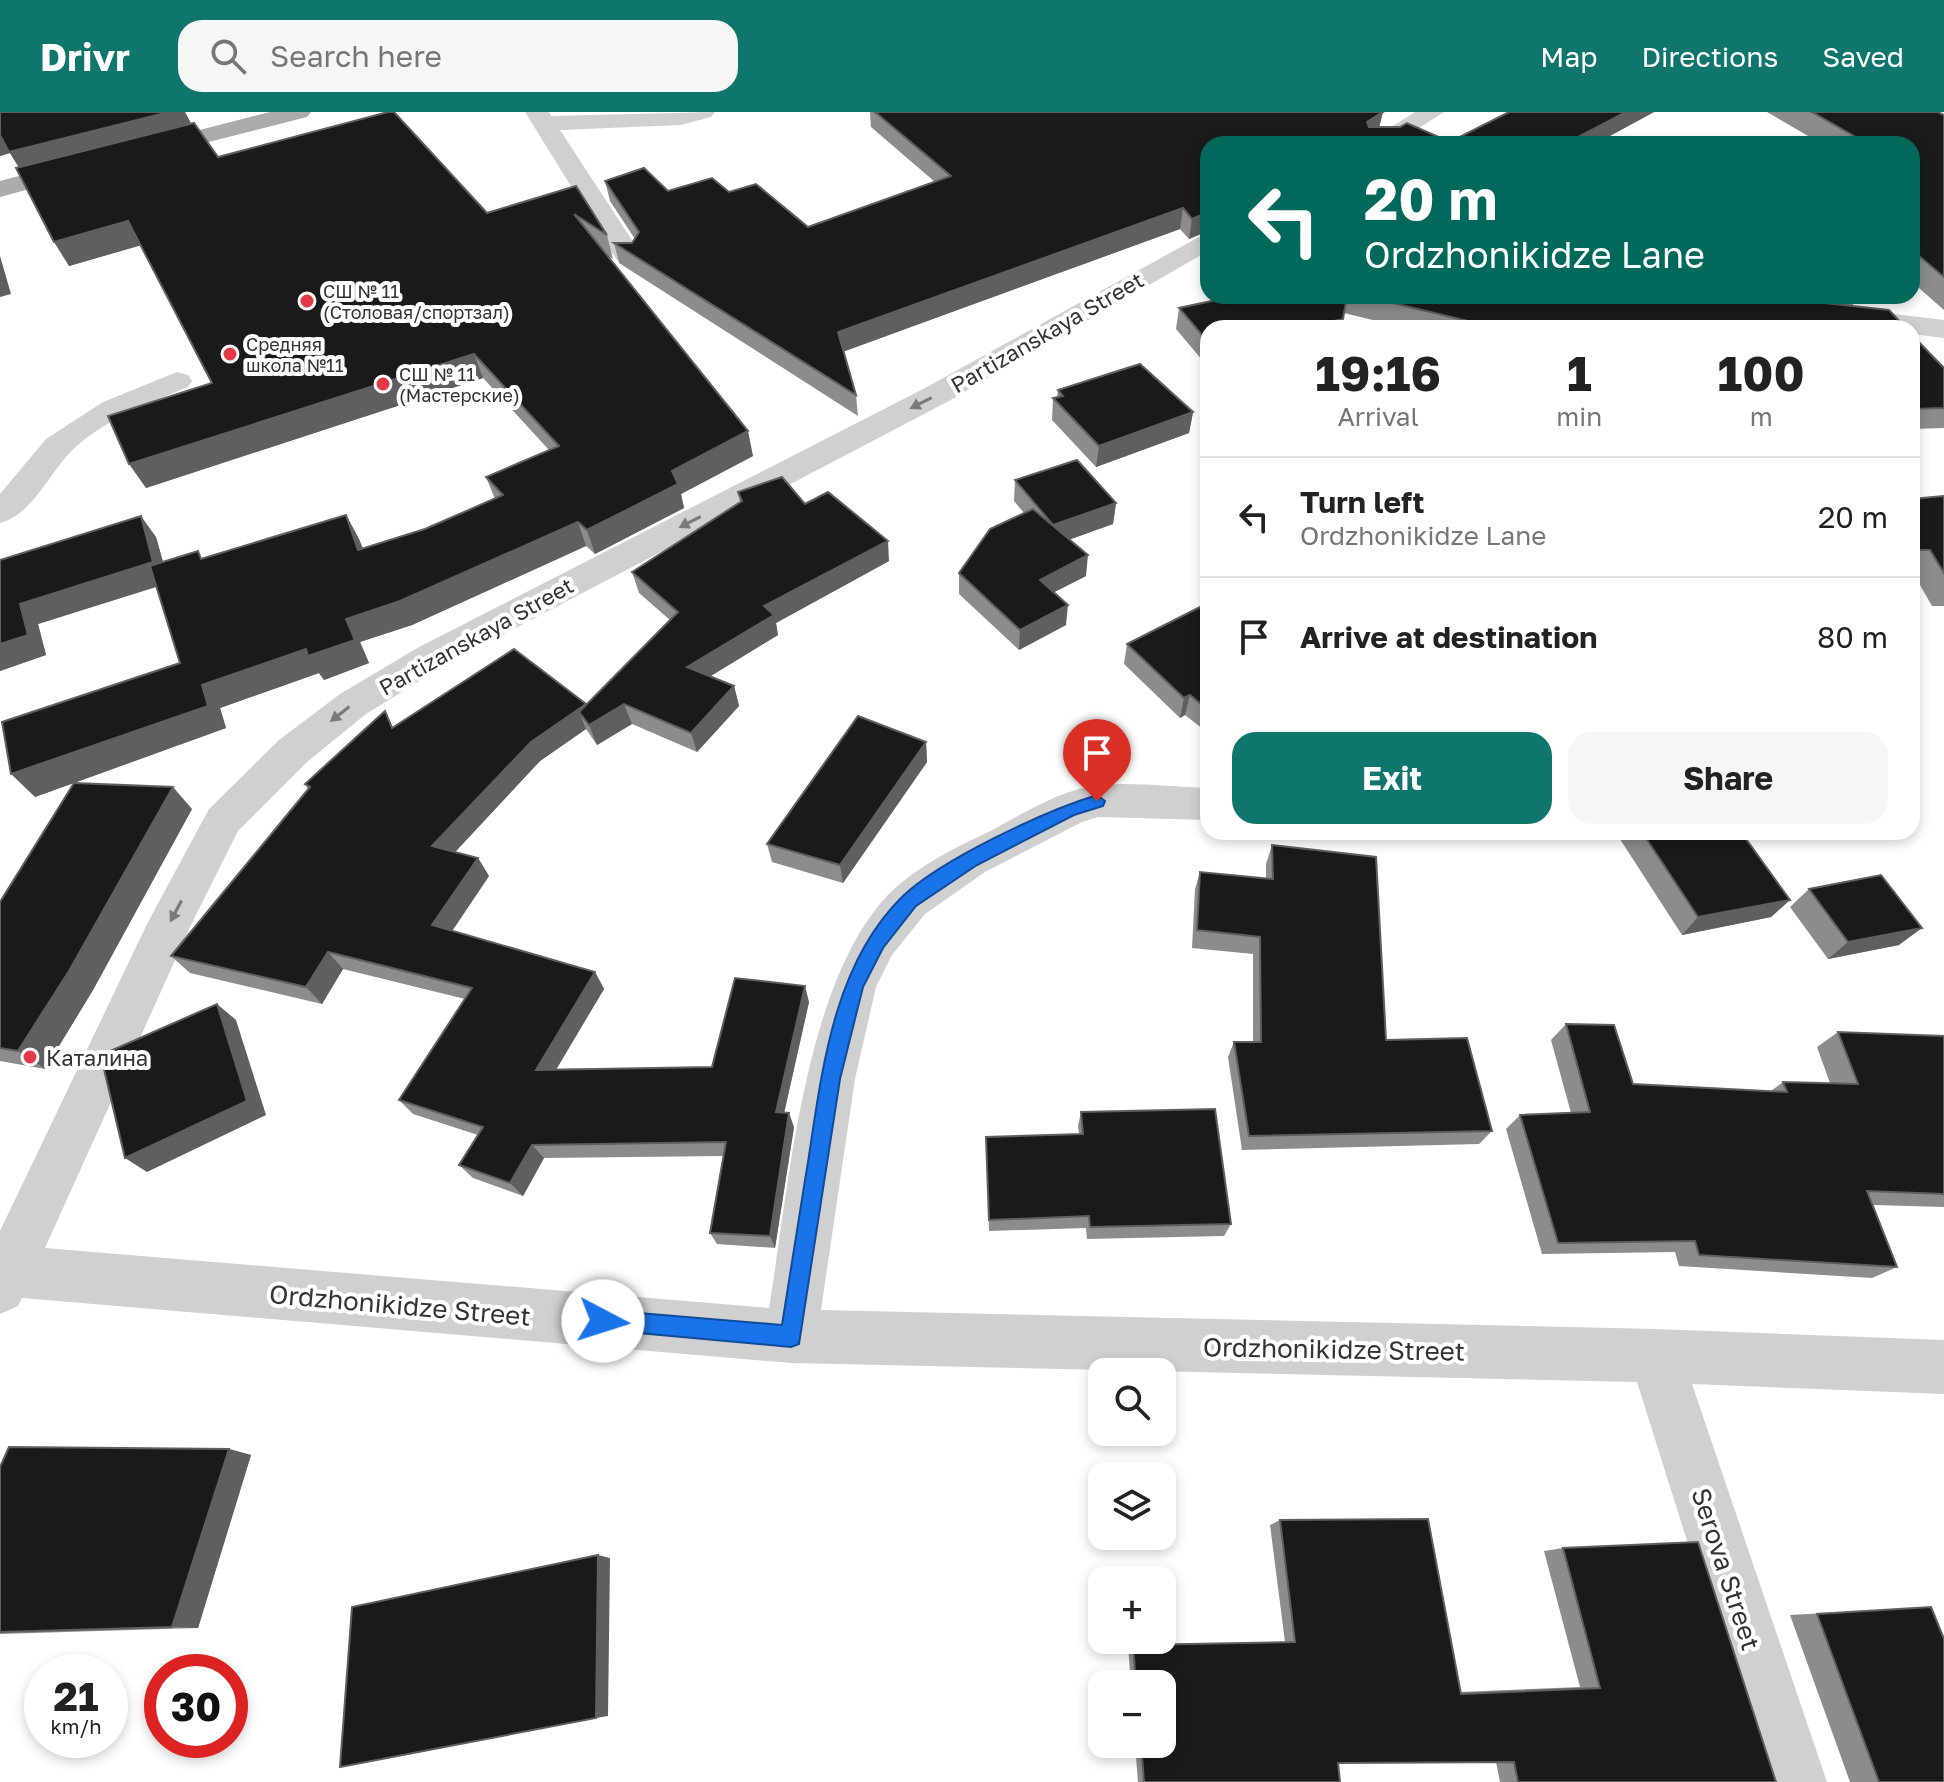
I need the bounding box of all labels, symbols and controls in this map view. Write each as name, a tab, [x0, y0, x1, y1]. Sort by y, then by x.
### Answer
search box	[178, 20, 738, 92]
text: Drivr	[40, 34, 130, 79]
icon: search	[206, 34, 250, 78]
text: Search here	[270, 38, 442, 74]
text: Map	[1540, 40, 1597, 73]
text: Directions	[1641, 40, 1778, 73]
text: Saved	[1822, 40, 1904, 73]
text: 20 m	[1364, 165, 1498, 232]
icon: left	[1232, 168, 1336, 272]
text: Ordzhonikidze Lane	[1364, 233, 1705, 276]
street label: Partizanskaya Street	[946, 266, 1148, 398]
place label: СШ № 11 (Столовая/спортзал)	[323, 280, 510, 323]
marker: СШ № 11 (Столовая/спортзал)	[298, 292, 316, 310]
place label: Средняя школа №11	[246, 333, 344, 376]
text: 19:16	[1315, 344, 1441, 402]
text: 1	[1567, 344, 1592, 402]
text: 100	[1718, 344, 1805, 402]
marker: Средняя школа №11	[221, 345, 239, 363]
place label: СШ № 11 (Мастерские)	[399, 363, 520, 406]
marker: СШ № 11 (Мастерские)	[374, 375, 392, 393]
one-way arrow	[910, 396, 933, 409]
text: Arrival	[1337, 401, 1419, 432]
text: min	[1556, 401, 1602, 432]
text: m	[1750, 401, 1773, 432]
text: Turn left	[1300, 484, 1425, 520]
icon: left	[1232, 495, 1276, 539]
text: 20 m	[1818, 499, 1888, 535]
one-way arrow	[679, 516, 702, 529]
text: Ordzhonikidze Lane	[1300, 520, 1546, 551]
street label: Partizanskaya Street	[374, 571, 578, 701]
icon: arrive	[1232, 615, 1276, 659]
text: Arrive at destination	[1300, 619, 1597, 655]
text: 80 m	[1817, 619, 1888, 655]
one-way arrow	[330, 706, 350, 722]
pin	[1063, 719, 1131, 801]
icon: arrive	[1075, 731, 1119, 775]
button: Exit	[1232, 732, 1552, 824]
button: Share	[1568, 732, 1888, 824]
one-way arrow	[169, 900, 183, 922]
place label: Каталина	[46, 1044, 148, 1071]
marker: Каталина	[21, 1048, 39, 1066]
street label: Ordzhonikidze Street	[268, 1278, 532, 1332]
position arrow	[561, 1279, 645, 1363]
street label: Ordzhonikidze Street	[1203, 1331, 1465, 1367]
map controls	[1088, 1358, 1176, 1758]
button: search	[1088, 1358, 1176, 1446]
button: layers	[1088, 1462, 1176, 1550]
street label: Serova Street	[1685, 1484, 1767, 1654]
button: +	[1088, 1566, 1176, 1654]
speed limit sign: 30	[144, 1654, 248, 1758]
button: −	[1088, 1670, 1176, 1758]
text: 21	[54, 1672, 99, 1720]
text: km/h	[51, 1714, 101, 1738]

